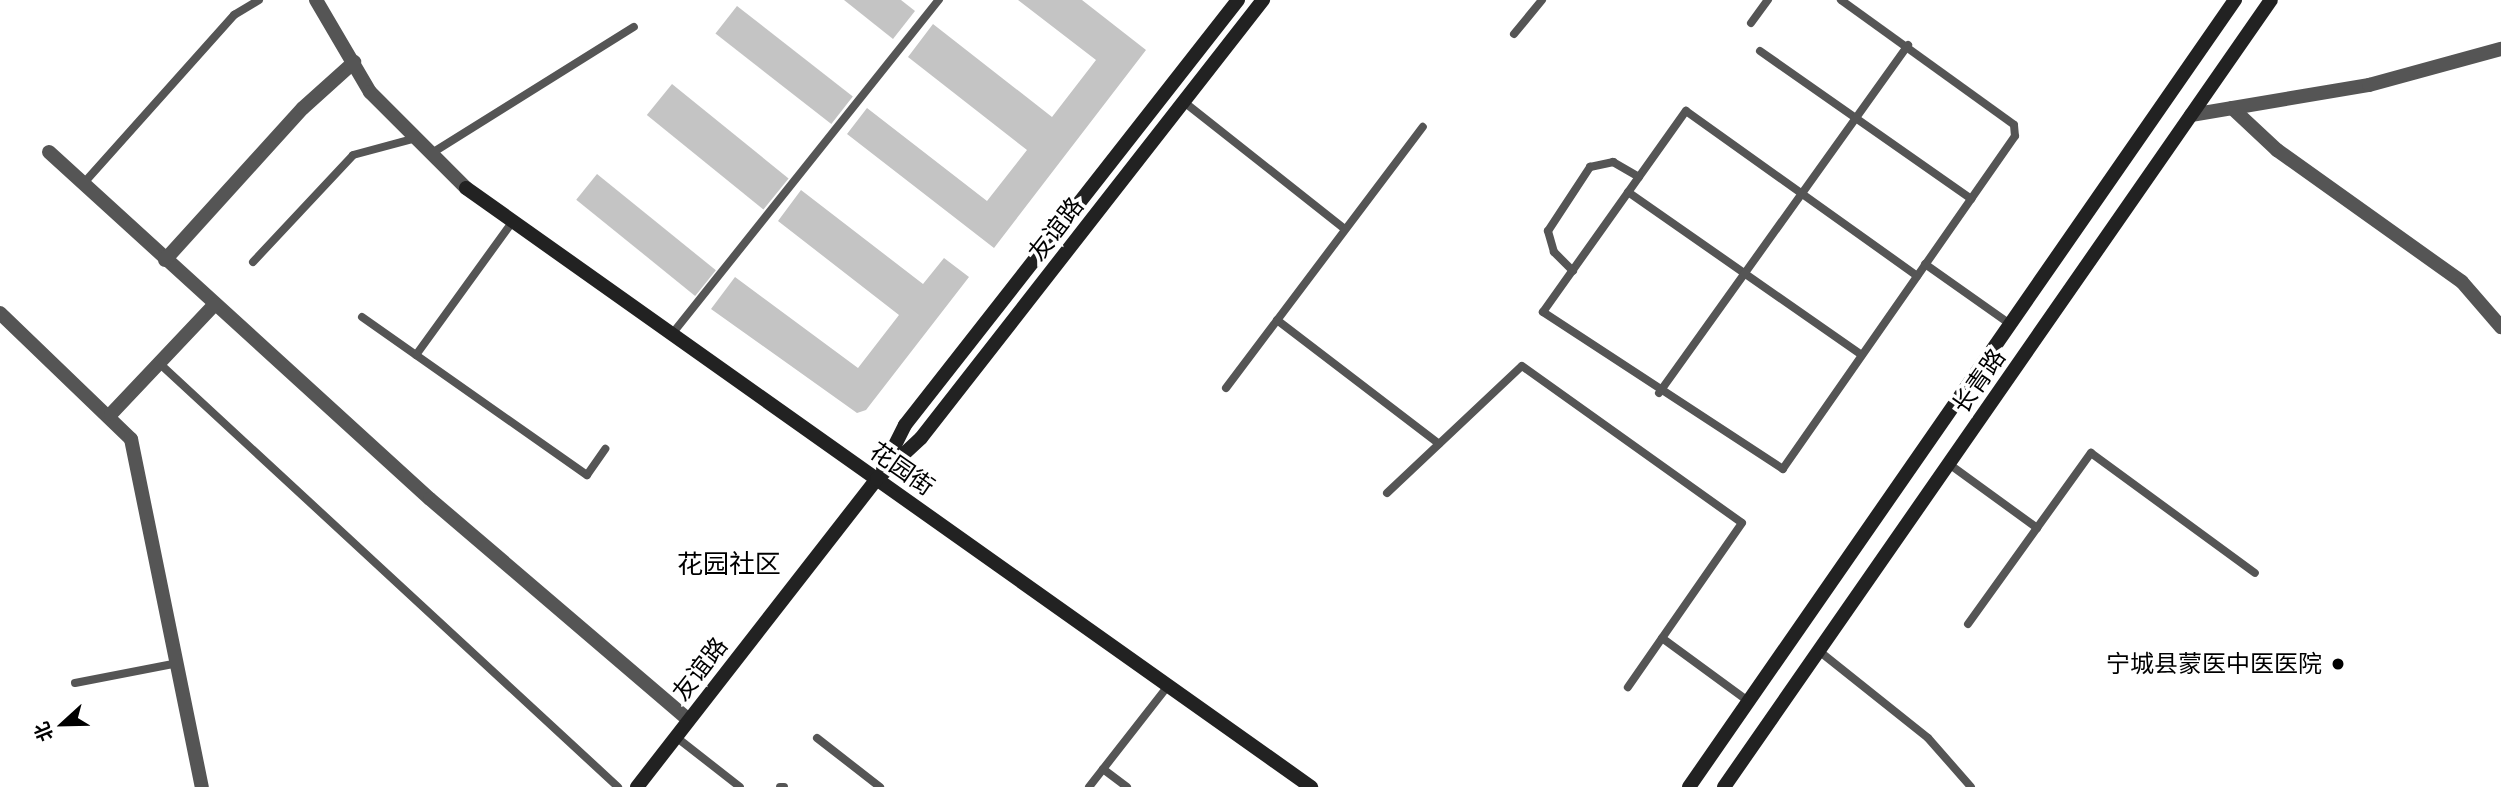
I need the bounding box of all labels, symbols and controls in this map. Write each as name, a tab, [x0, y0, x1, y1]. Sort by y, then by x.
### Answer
street label: 友谊路	[1022, 192, 1090, 266]
street label: 长青路	[1947, 343, 2011, 419]
street label: 花园街	[864, 437, 940, 501]
district label: 花园社区	[677, 548, 781, 580]
street label: 友谊路	[666, 632, 734, 706]
place label: 宁城县蒙医中医医院	[2106, 650, 2322, 678]
marker: 宁城县蒙医中医医院	[2328, 654, 2348, 674]
north arrow	[28, 689, 98, 759]
text: 北	[29, 719, 58, 745]

